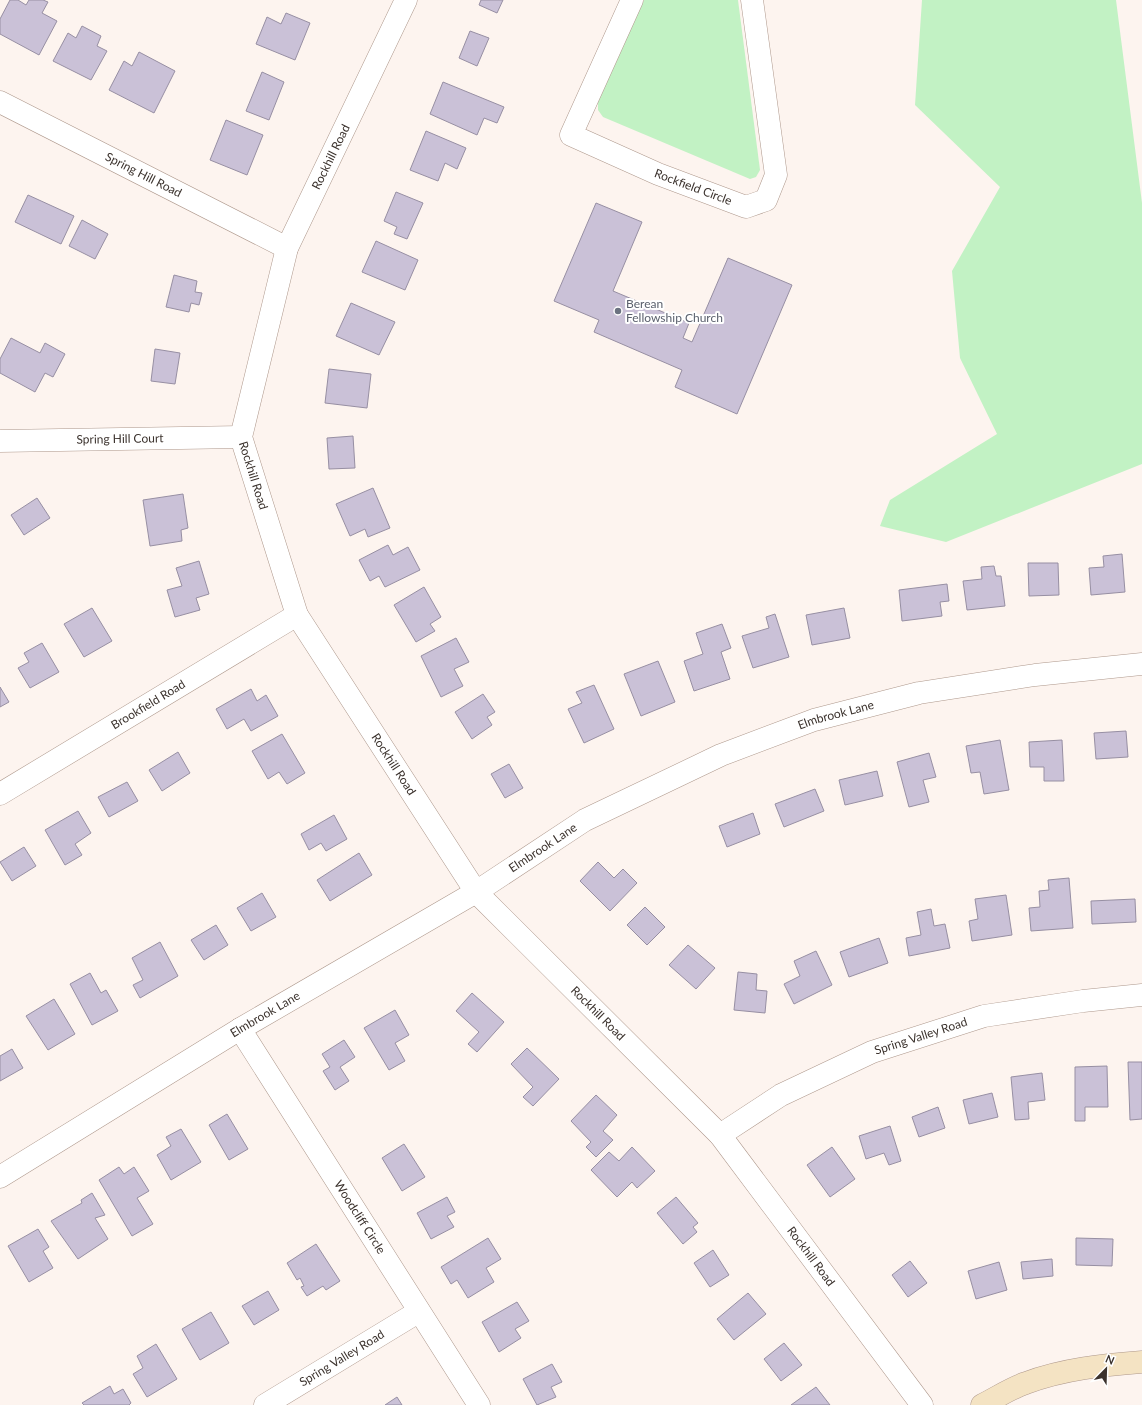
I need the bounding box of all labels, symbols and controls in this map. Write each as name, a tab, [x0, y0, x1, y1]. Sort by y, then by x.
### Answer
street label: Rockhill Road	[308, 122, 353, 192]
street label: Spring Hill Road	[103, 149, 184, 200]
street label: Rockfield Circle	[652, 165, 734, 208]
place label: Berean Fellowship Church	[626, 296, 723, 325]
marker: Berean Fellowship Church	[613, 306, 623, 316]
street label: Spring Hill Court	[76, 430, 164, 447]
street label: Rockhill Road	[236, 439, 271, 511]
street label: Brookfield Road	[108, 676, 188, 732]
street label: Elmbrook Lane	[795, 697, 875, 732]
street label: Rockhill Road	[368, 730, 419, 798]
street label: Elmbrook Lane	[506, 820, 579, 875]
street label: Rockhill Road	[568, 983, 629, 1043]
street label: Elmbrook Lane	[227, 988, 303, 1040]
street label: Spring Valley Road	[872, 1014, 969, 1058]
street label: Woodcliff Circle	[331, 1177, 389, 1257]
street label: Rockhill Road	[784, 1223, 838, 1289]
street label: Spring Valley Road	[296, 1326, 387, 1389]
north arrow	[1086, 1349, 1126, 1389]
text: N	[1104, 1352, 1117, 1367]

